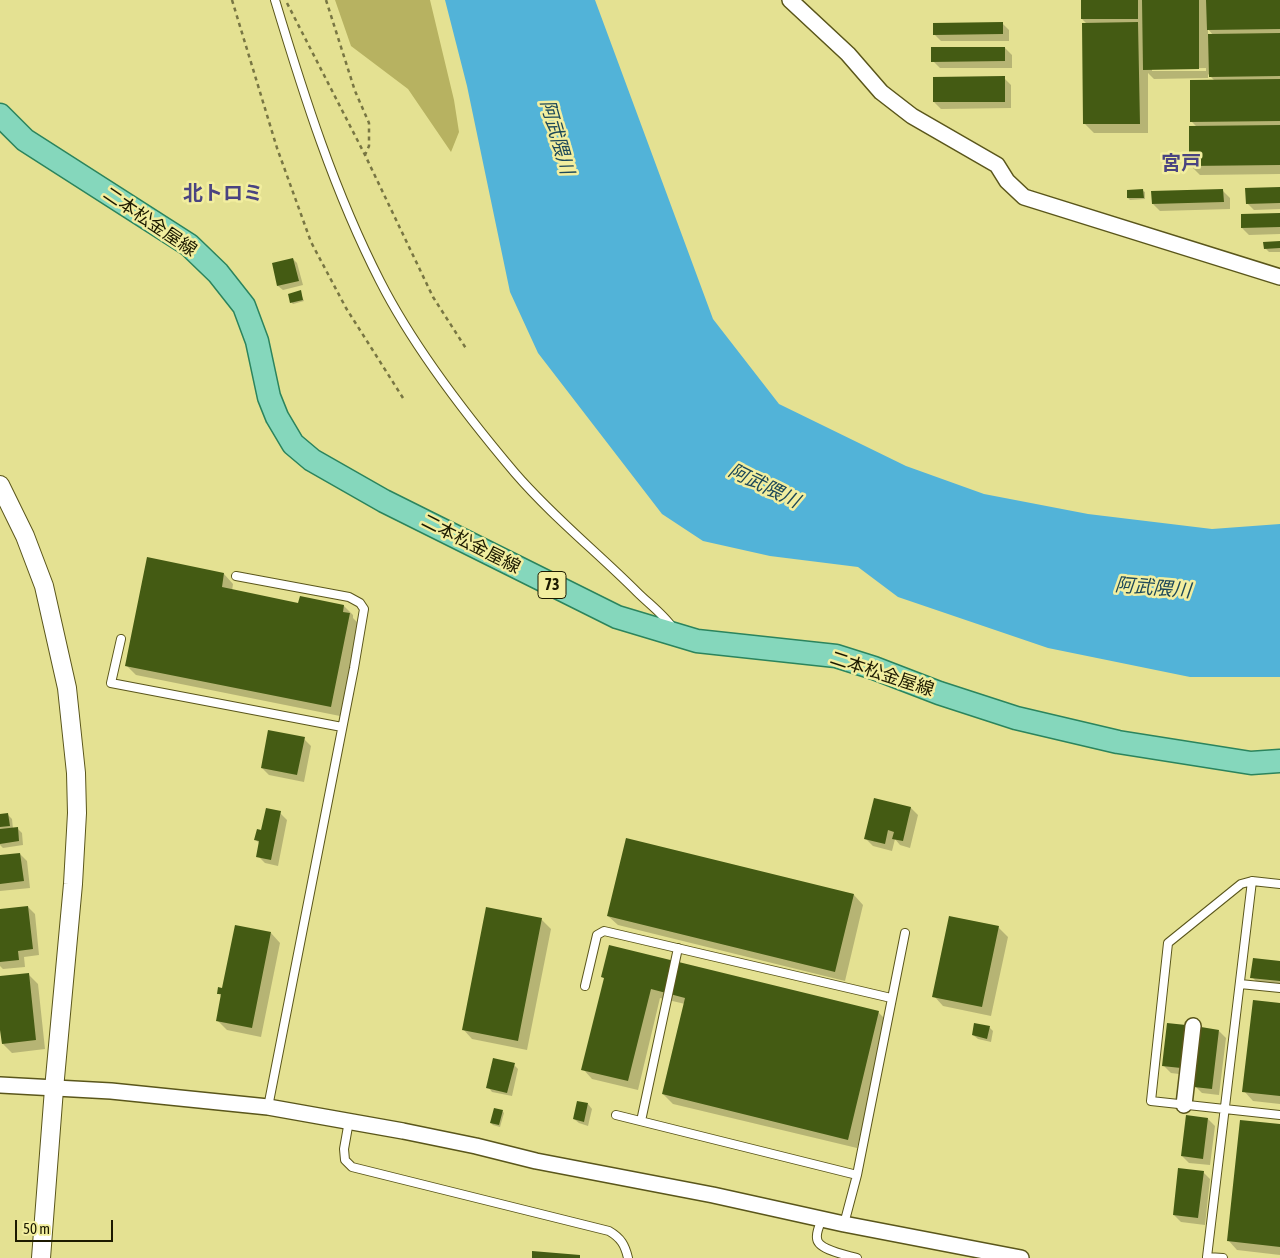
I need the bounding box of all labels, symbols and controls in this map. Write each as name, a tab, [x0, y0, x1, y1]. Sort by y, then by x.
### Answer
water label: 阿武隈川	[536, 97, 578, 177]
district label: 宮戸	[1161, 152, 1201, 176]
district label: 北トロミ	[183, 182, 263, 206]
street label: 二本松金屋線	[99, 183, 201, 261]
water label: 阿武隈川	[725, 459, 803, 513]
street label: 二本松金屋線	[418, 510, 524, 578]
road number: 73	[538, 572, 566, 598]
water label: 阿武隈川	[1114, 573, 1192, 603]
street label: 二本松金屋線	[827, 647, 937, 701]
scale bar	[18, 1210, 115, 1242]
text: 50 m	[23, 1220, 50, 1237]

